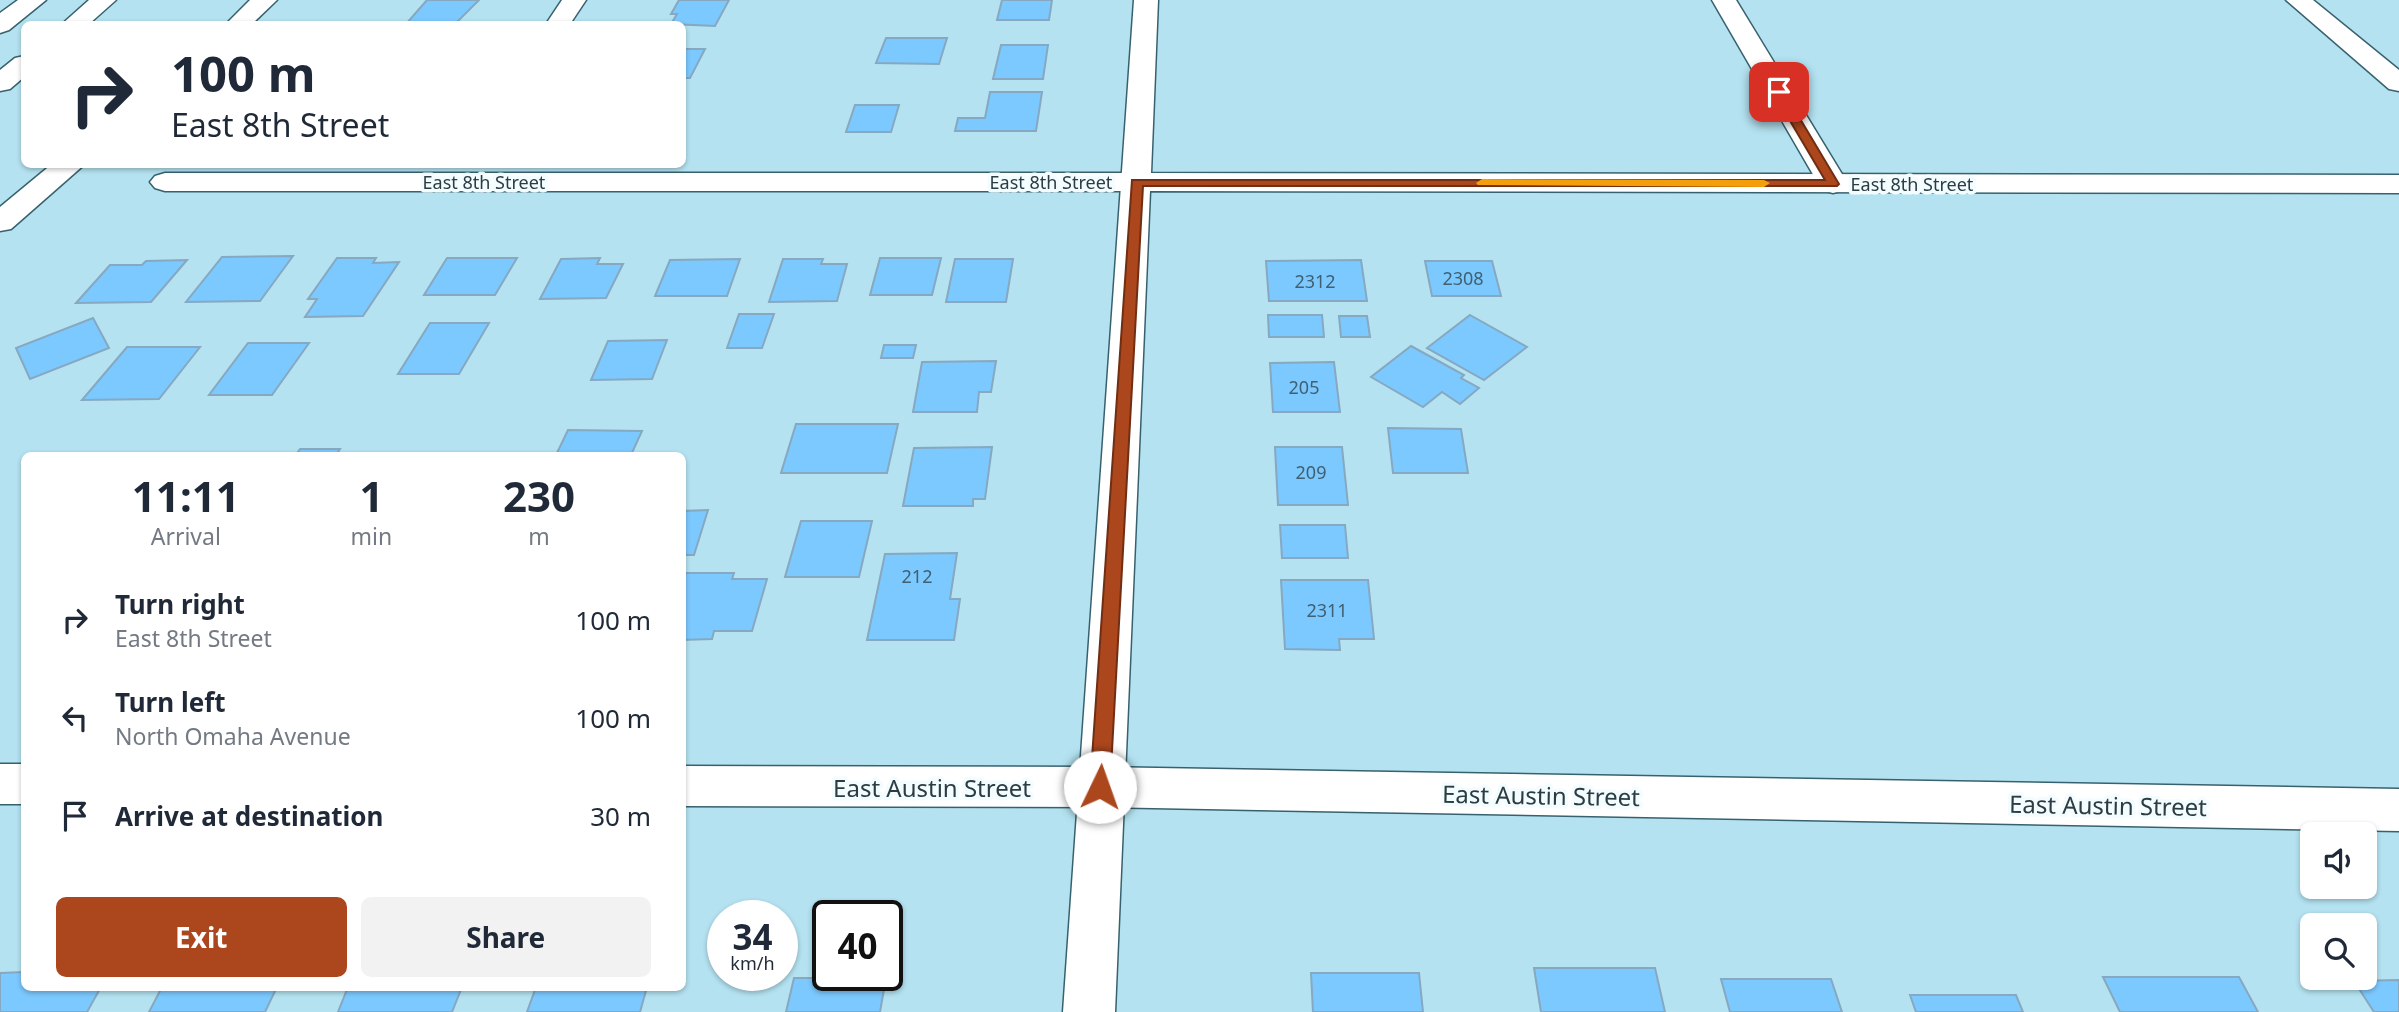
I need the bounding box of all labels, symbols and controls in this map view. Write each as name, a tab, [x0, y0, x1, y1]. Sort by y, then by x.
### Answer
text: 100 m	[171, 40, 316, 106]
icon: right	[56, 49, 147, 140]
pin	[1749, 62, 1809, 122]
icon: arrive	[1760, 73, 1798, 111]
text: East 8th Street	[171, 103, 389, 146]
street label: East 8th Street	[423, 170, 546, 194]
street label: East 8th Street	[990, 170, 1113, 194]
street label: East 8th Street	[1851, 172, 1974, 196]
house number: 2308	[1442, 266, 1484, 290]
house number: 2312	[1294, 269, 1336, 293]
house number: 205	[1289, 375, 1319, 399]
house number: 209	[1296, 460, 1326, 484]
text: 11:11	[132, 467, 240, 524]
text: 1	[359, 467, 383, 524]
text: 230	[503, 467, 575, 524]
text: Arrival	[151, 520, 221, 552]
text: min	[351, 520, 392, 552]
text: m	[528, 520, 550, 552]
house number: 212	[902, 564, 932, 588]
text: Turn right	[115, 586, 245, 622]
house number: 2311	[1306, 598, 1348, 622]
icon: right	[56, 601, 94, 639]
text: 100 m	[575, 602, 651, 638]
text: East 8th Street	[115, 622, 272, 654]
text: Turn left	[115, 684, 226, 720]
icon: left	[56, 699, 94, 737]
text: 100 m	[575, 700, 651, 736]
text: North Omaha Avenue	[115, 720, 351, 752]
position arrow	[1063, 750, 1137, 824]
street label: East Austin Street	[833, 771, 1031, 804]
street label: East Austin Street	[1442, 777, 1641, 813]
street label: East Austin Street	[2009, 787, 2208, 823]
icon: arrive	[56, 797, 94, 835]
text: Arrive at destination	[115, 798, 384, 834]
text: 30 m	[590, 798, 651, 834]
map controls	[2300, 822, 2377, 990]
button: sound	[2300, 822, 2377, 899]
button: Exit	[56, 897, 347, 977]
button: Share	[361, 897, 651, 977]
speed limit sign: 40	[812, 900, 903, 991]
text: 34	[732, 913, 773, 960]
button: search	[2300, 913, 2377, 990]
text: km/h	[730, 951, 775, 975]

